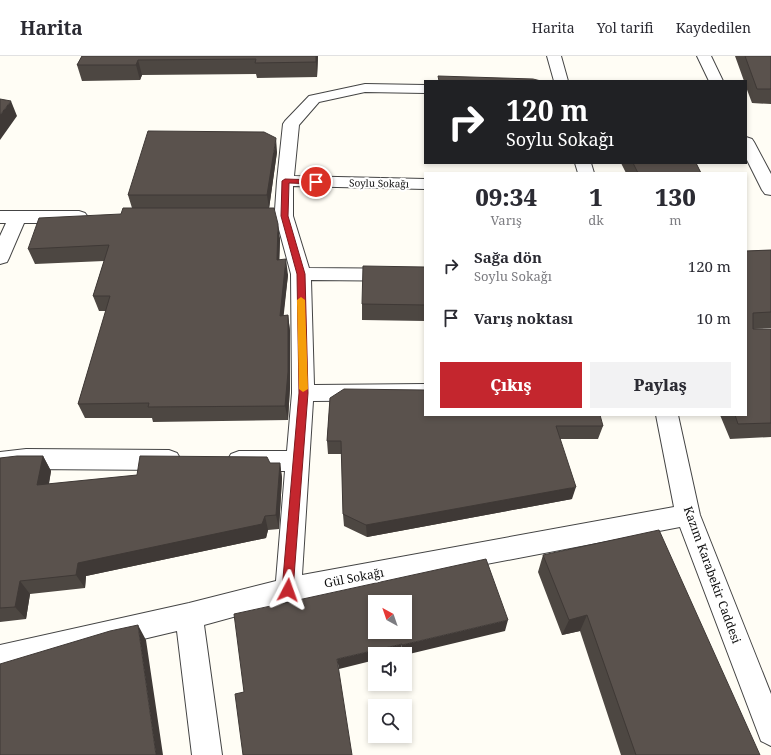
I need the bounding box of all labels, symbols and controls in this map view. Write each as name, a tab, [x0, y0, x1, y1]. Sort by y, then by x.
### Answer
text: Harita	[20, 15, 83, 41]
text: Harita	[532, 18, 575, 37]
text: Yol tarifi	[597, 18, 654, 37]
text: Kaydedilen	[676, 18, 751, 37]
text: 120 m	[506, 91, 588, 129]
icon: right	[440, 96, 492, 148]
text: Soylu Sokağı	[506, 127, 614, 151]
pin	[299, 165, 333, 199]
icon: arrive	[305, 171, 327, 193]
street label: Soylu Sokağı	[349, 175, 410, 191]
text: 09:34	[475, 180, 537, 213]
text: 1	[589, 180, 603, 213]
text: 130	[655, 180, 696, 213]
text: Varış	[490, 211, 522, 229]
text: dk	[588, 211, 604, 229]
text: m	[669, 211, 682, 229]
text: Sağa dön	[474, 247, 542, 267]
icon: right	[440, 255, 462, 277]
text: 120 m	[688, 256, 731, 276]
text: Soylu Sokağı	[474, 267, 552, 285]
icon: arrive	[440, 307, 462, 329]
text: Varış noktası	[474, 308, 573, 328]
text: 10 m	[696, 308, 731, 328]
button: Çıkış	[440, 362, 582, 408]
button: Paylaş	[590, 362, 731, 408]
street label: Kazım Karabekir Caddesi	[680, 504, 745, 646]
street label: Gül Sokağı	[323, 563, 385, 592]
position arrow	[267, 569, 309, 611]
north arrow	[368, 595, 412, 639]
map controls	[368, 595, 412, 743]
button: sound	[368, 647, 412, 691]
button: search	[368, 699, 412, 743]

